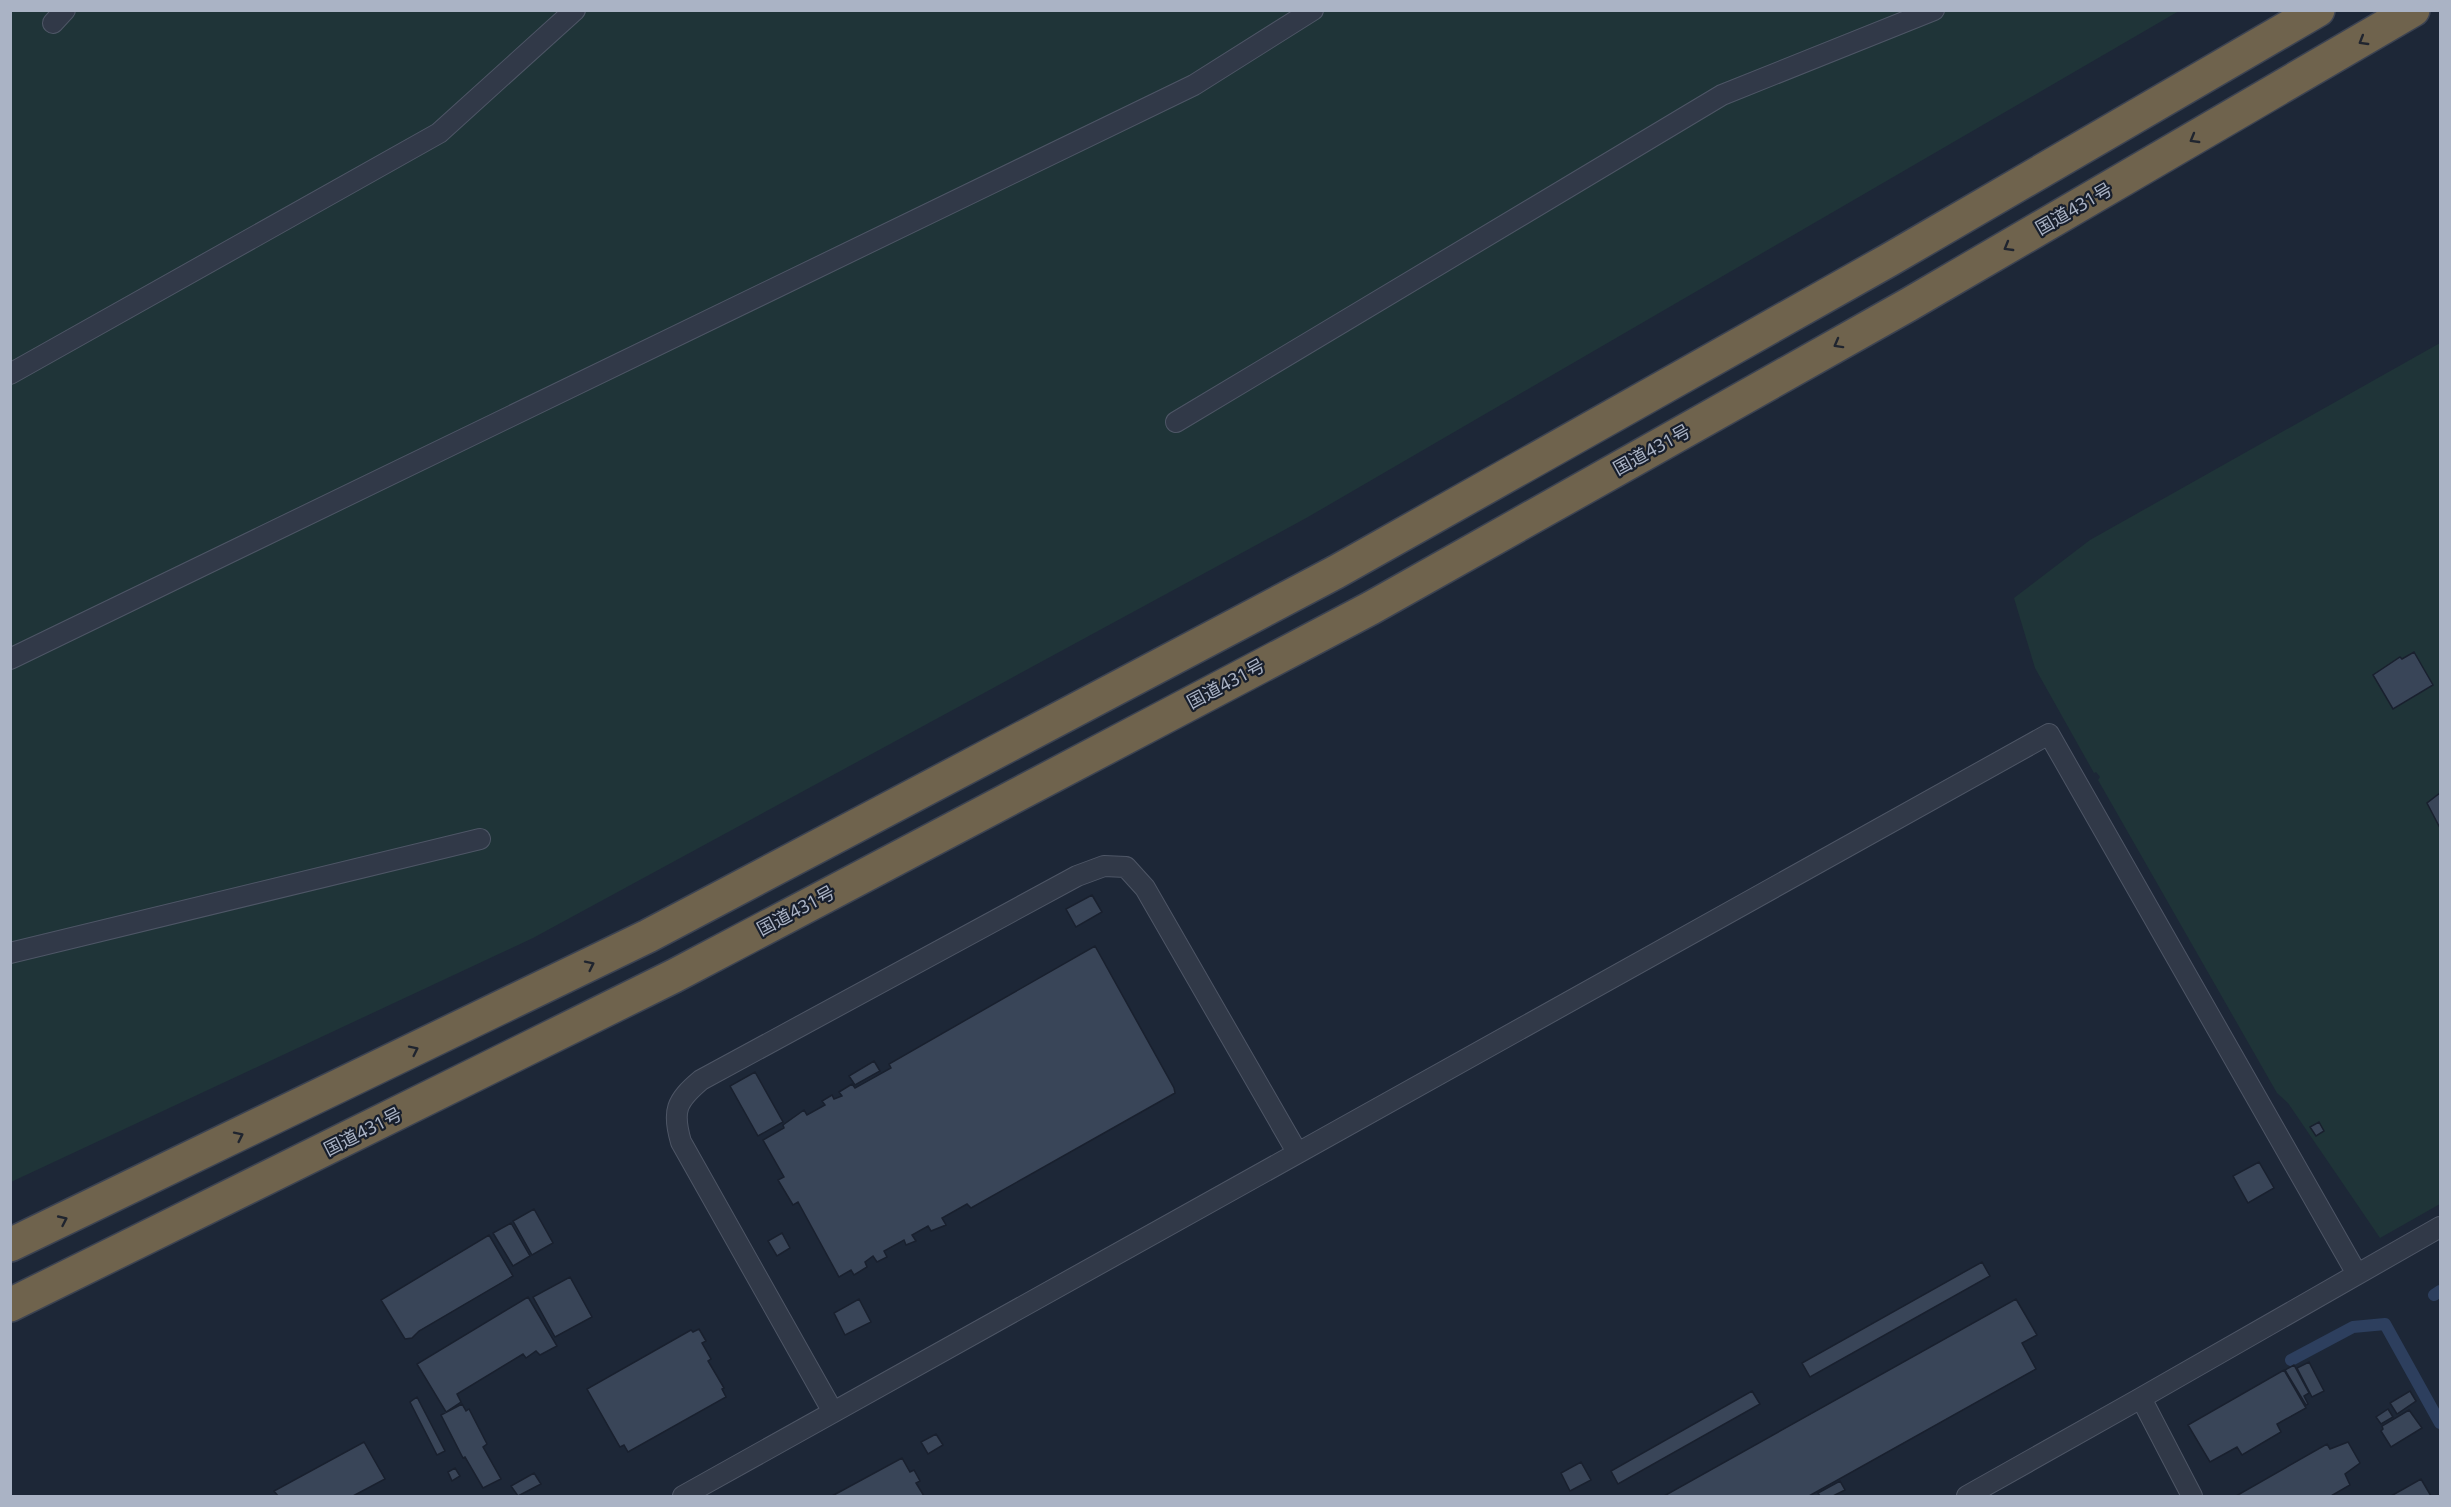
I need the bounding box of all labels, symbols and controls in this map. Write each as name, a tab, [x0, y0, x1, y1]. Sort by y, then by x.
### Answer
one-way arrow	[2359, 34, 2369, 46]
one-way arrow	[2190, 132, 2201, 143]
street label: 国道431号	[2031, 177, 2116, 240]
one-way arrow	[2003, 240, 2014, 252]
one-way arrow	[1834, 337, 1845, 349]
street label: 国道431号	[1609, 418, 1694, 480]
street label: 国道431号	[1182, 653, 1269, 714]
street label: 国道431号	[752, 880, 839, 941]
one-way arrow	[583, 960, 594, 972]
one-way arrow	[408, 1046, 419, 1058]
street label: 国道431号	[319, 1101, 406, 1161]
one-way arrow	[233, 1132, 244, 1143]
one-way arrow	[57, 1216, 68, 1228]

